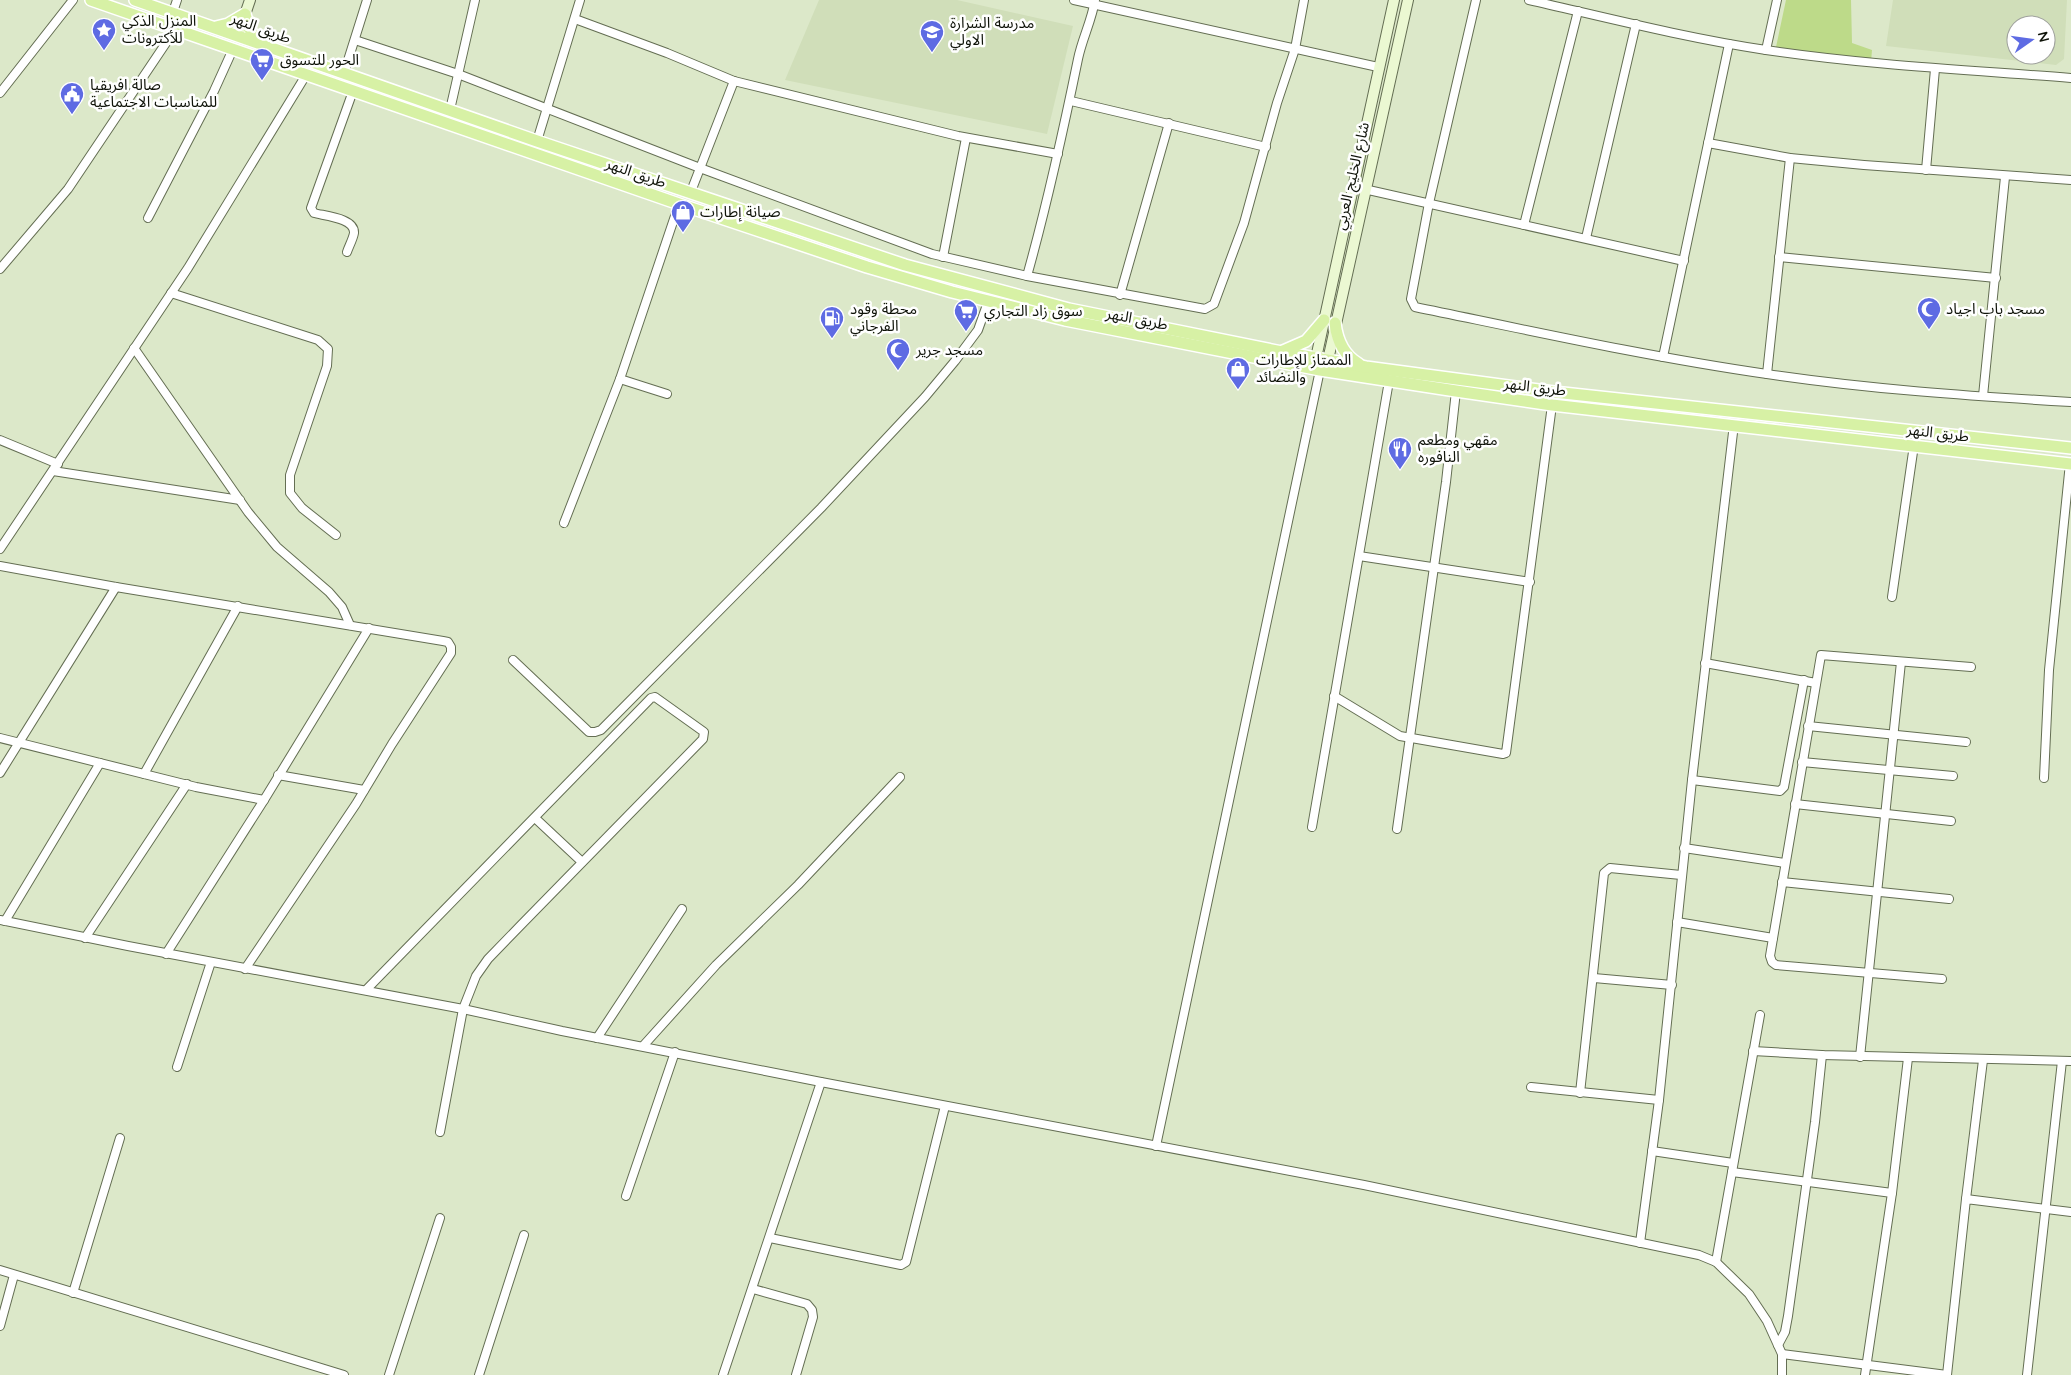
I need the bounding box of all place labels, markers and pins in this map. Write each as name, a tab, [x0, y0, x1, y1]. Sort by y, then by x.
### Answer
place label: المنزل الذكي للأكترونات	[122, 11, 196, 47]
place label: مدرسة الشرارة الاولي	[950, 13, 1034, 51]
place icon: المنزل الذكي للأكترونات	[91, 17, 117, 51]
school or university icon: مدرسة الشرارة الاولي	[919, 19, 945, 53]
supermarket icon: الحور للتسوق	[249, 47, 275, 81]
place label: الحور للتسوق	[280, 50, 359, 69]
place label: صالة افريقيا للمناسبات الاجتماعية	[90, 75, 217, 111]
public building icon: صالة افريقيا للمناسبات الاجتماعية	[59, 81, 85, 115]
shop icon: صيانة إطارات	[670, 199, 696, 233]
place label: صيانة إطارات	[700, 202, 781, 222]
mosque icon: مسجد باب اجياد	[1916, 296, 1942, 330]
supermarket icon: سوق زاد التجاري	[953, 298, 979, 332]
place label: محطة وقود الفرجاني	[850, 299, 917, 337]
place label: مسجد باب اجياد	[1946, 299, 2045, 318]
place label: سوق زاد التجاري	[984, 301, 1083, 322]
fuel station icon: محطة وقود الفرجاني	[819, 305, 845, 339]
mosque icon: مسجد جرير	[885, 337, 911, 371]
place label: مسجد جرير	[915, 340, 983, 359]
place label: الممتاز للإطارات والنضائد	[1256, 350, 1351, 386]
shop icon: الممتاز للإطارات والنضائد	[1225, 356, 1251, 390]
place label: مقهي ومطعم النافوره	[1418, 430, 1498, 466]
restaurant icon: مقهي ومطعم النافوره	[1387, 436, 1413, 470]

